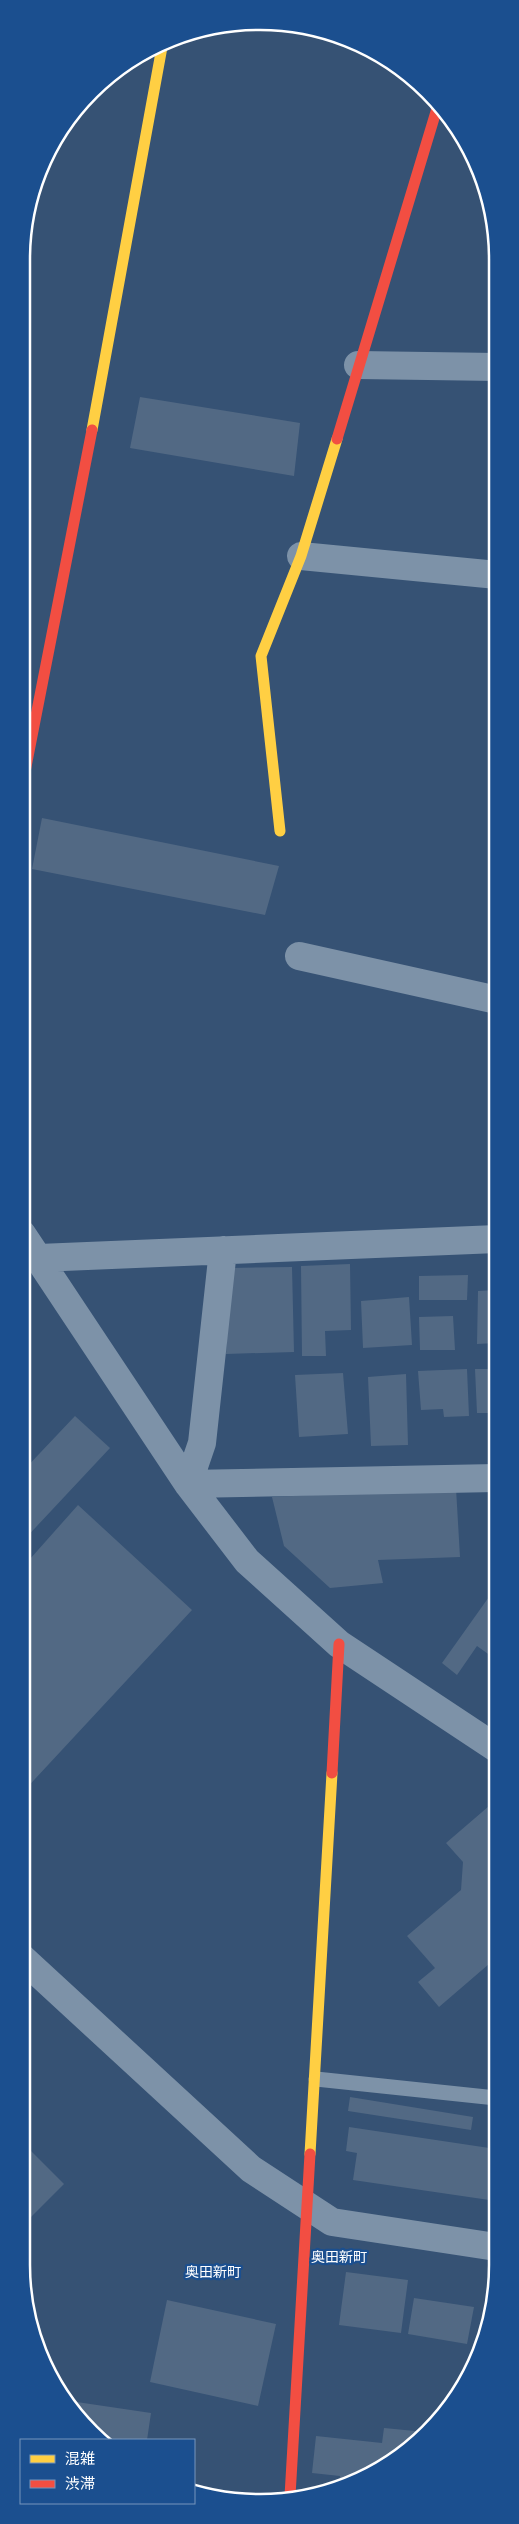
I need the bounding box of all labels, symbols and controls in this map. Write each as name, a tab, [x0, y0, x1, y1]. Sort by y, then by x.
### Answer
district label: 奥田新町	[311, 2246, 367, 2267]
district label: 奥田新町	[185, 2261, 241, 2282]
legend	[20, 2439, 195, 2504]
text: 混雑	[65, 2447, 95, 2470]
text: 渋滞	[65, 2472, 95, 2495]

